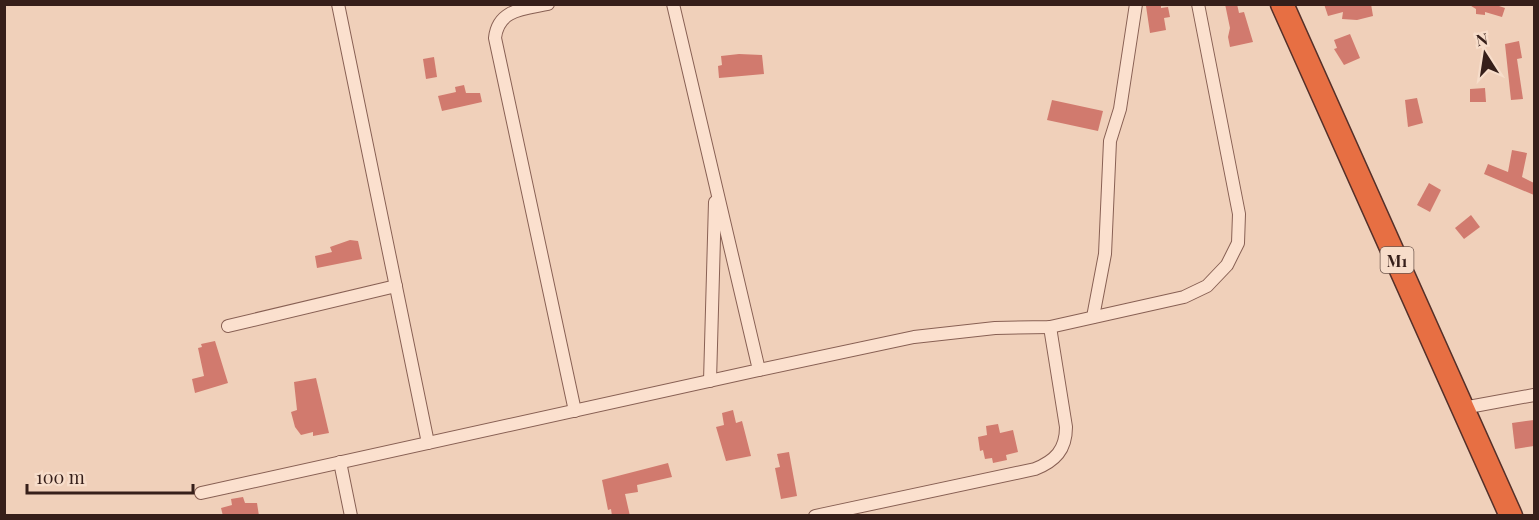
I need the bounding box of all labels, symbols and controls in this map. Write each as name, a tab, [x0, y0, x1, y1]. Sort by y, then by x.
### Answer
north arrow	[1455, 24, 1515, 84]
text: N	[1474, 27, 1490, 50]
road number: M1	[1380, 247, 1414, 273]
scale bar	[27, 457, 194, 495]
text: 100 m	[36, 465, 85, 489]

